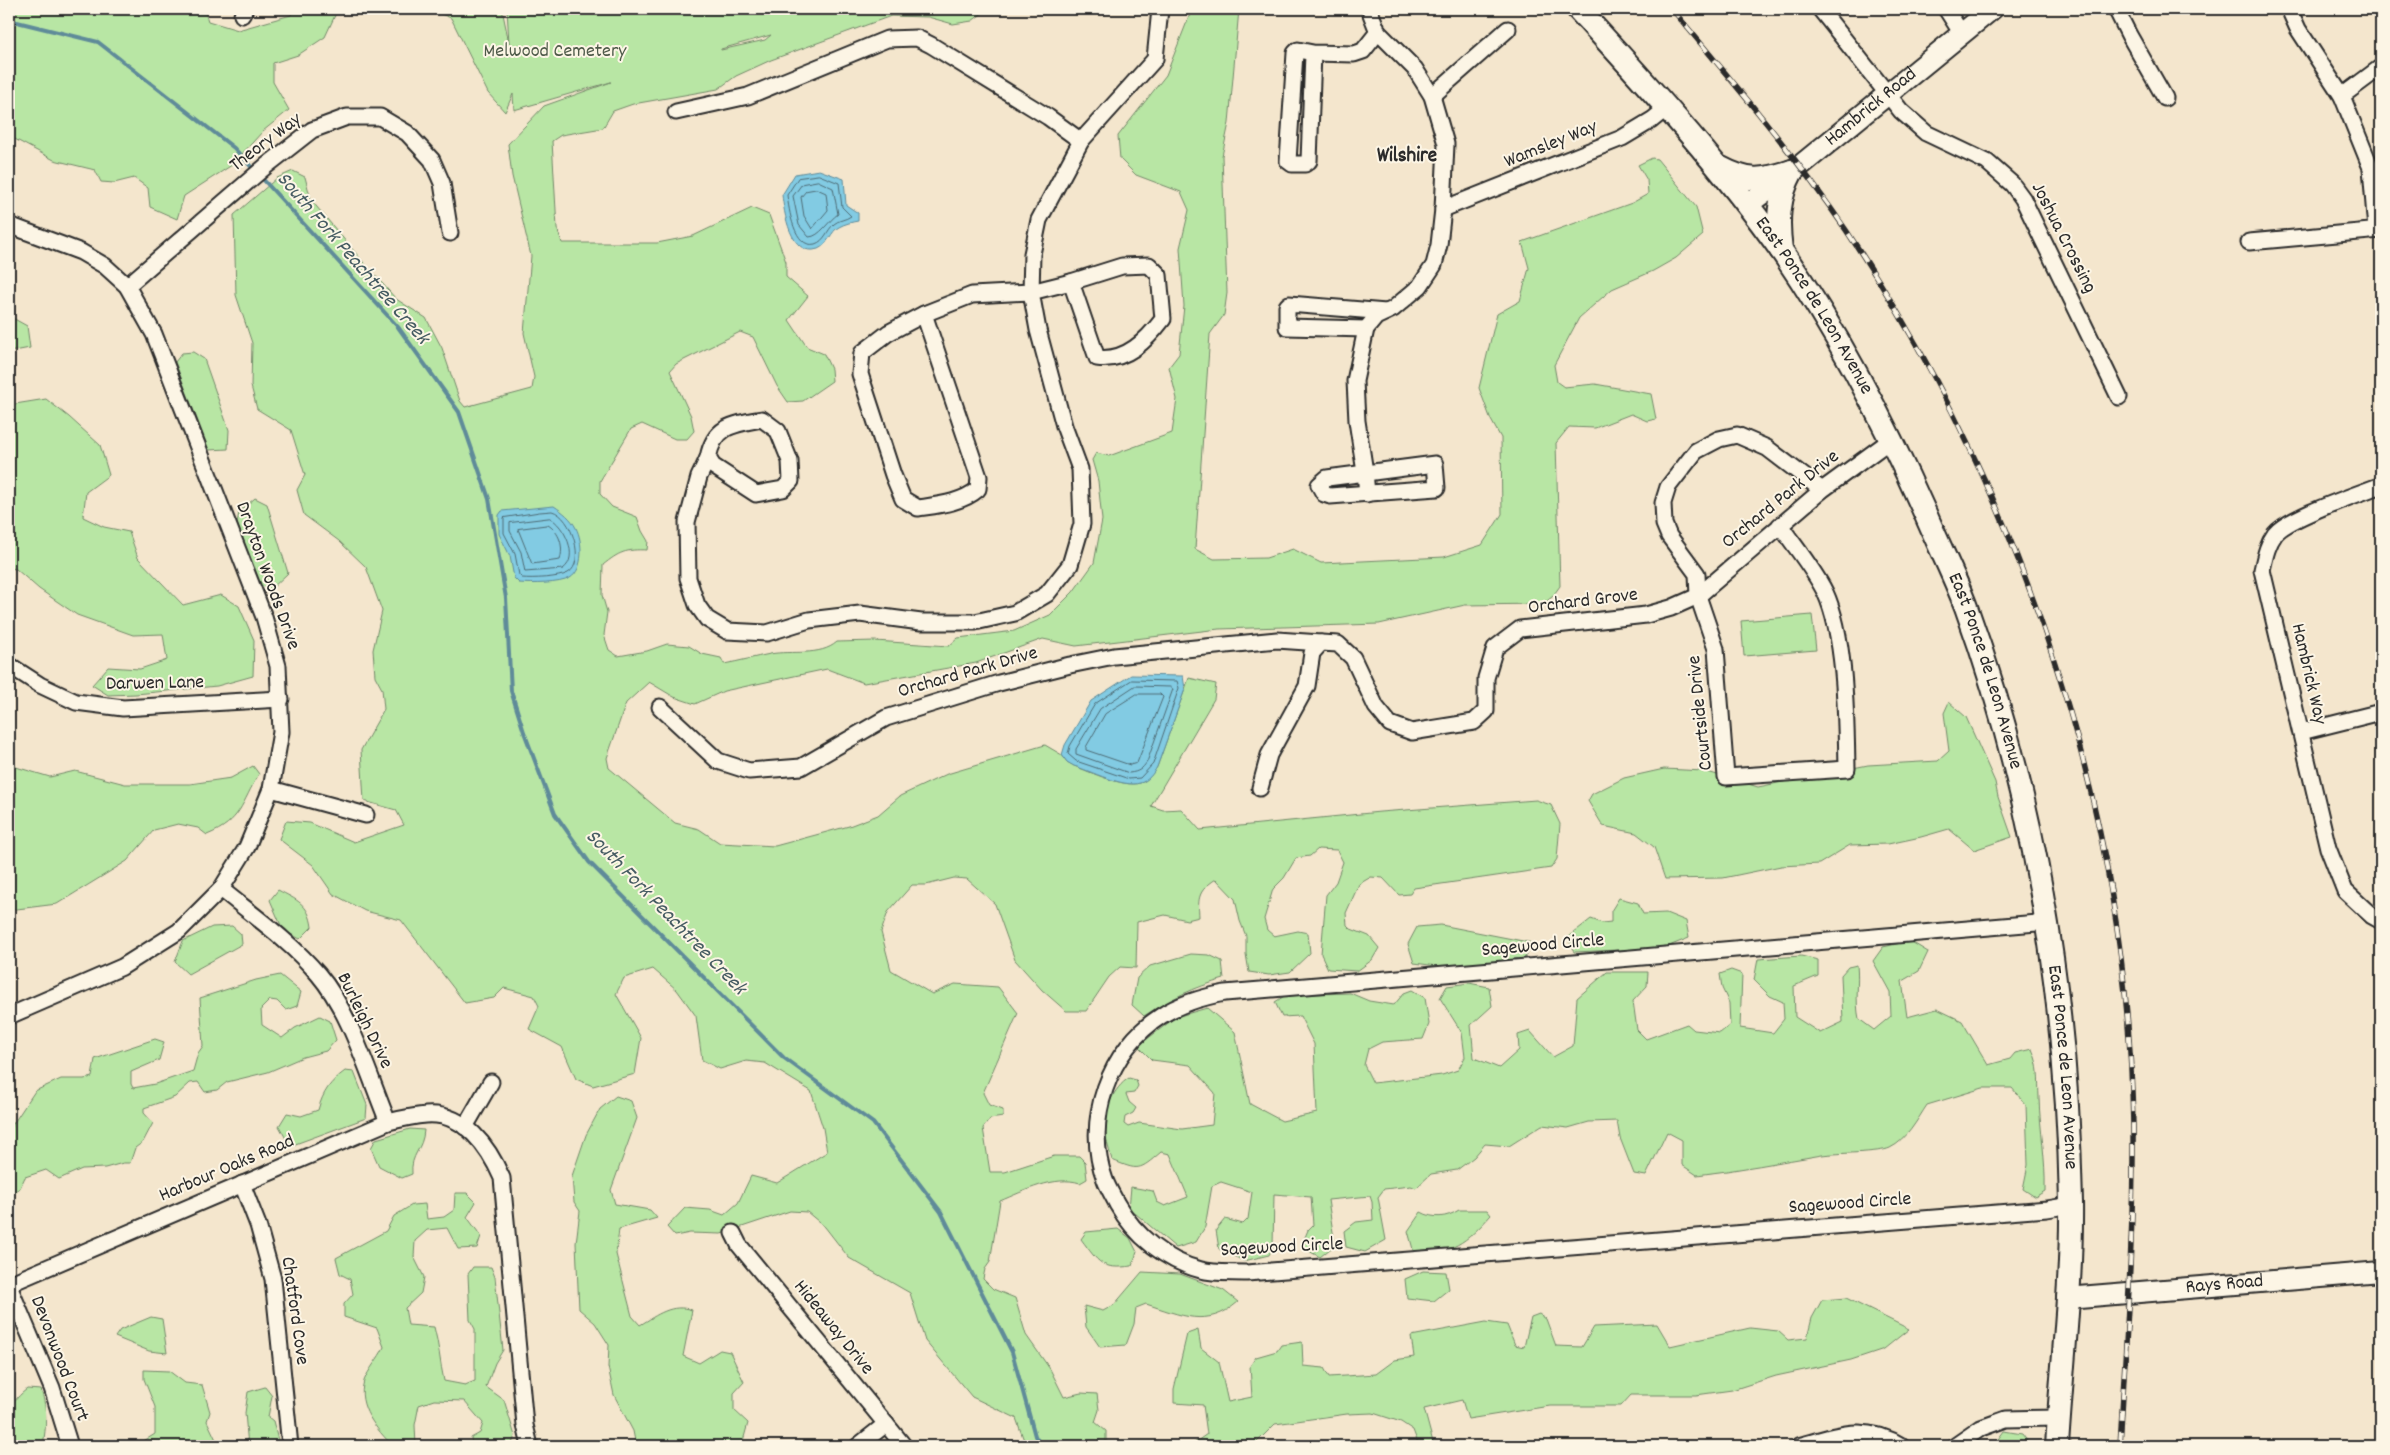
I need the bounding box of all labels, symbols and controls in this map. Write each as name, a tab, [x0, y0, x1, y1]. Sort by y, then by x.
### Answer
park label: Melwood Cemetery	[484, 38, 627, 66]
street label: Hambrick Road	[1819, 61, 1923, 154]
street label: Theory Way	[224, 106, 309, 179]
street label: Wamsley Way	[1500, 113, 1603, 176]
district label: Wilshire	[1377, 142, 1437, 172]
water label: South Fork Peachtree Creek	[268, 166, 437, 354]
street label: Joshua Crossing	[2023, 178, 2103, 298]
street label: East Ponce de Leon Avenue	[1748, 211, 1880, 400]
street label: Orchard Park Drive	[1716, 444, 1846, 556]
street label: Drayton Woods Drive	[227, 498, 307, 654]
street label: East Ponce de Leon Avenue	[1940, 569, 2029, 773]
street label: Orchard Grove	[1526, 581, 1640, 623]
street label: Hambrick Way	[2283, 621, 2333, 728]
street label: Orchard Park Drive	[895, 640, 1041, 706]
street label: Courtside Drive	[1681, 654, 1721, 772]
street label: Darwen Lane	[106, 669, 205, 699]
water label: South Fork Peachtree Creek	[578, 823, 754, 1004]
street label: Sagewood Circle	[1481, 927, 1606, 965]
street label: East Ponce de Leon Avenue	[2039, 963, 2084, 1170]
street label: Burleigh Drive	[329, 968, 399, 1074]
street label: Harbour Oaks Road	[155, 1128, 299, 1210]
street label: Sagewood Circle	[1788, 1186, 1913, 1222]
street label: Sagewood Circle	[1220, 1231, 1344, 1265]
street label: Chatford Cove	[273, 1255, 315, 1367]
street label: Rays Road	[2185, 1268, 2264, 1302]
street label: Hideaway Drive	[786, 1275, 880, 1382]
street label: Devonwood Court	[22, 1292, 96, 1426]

